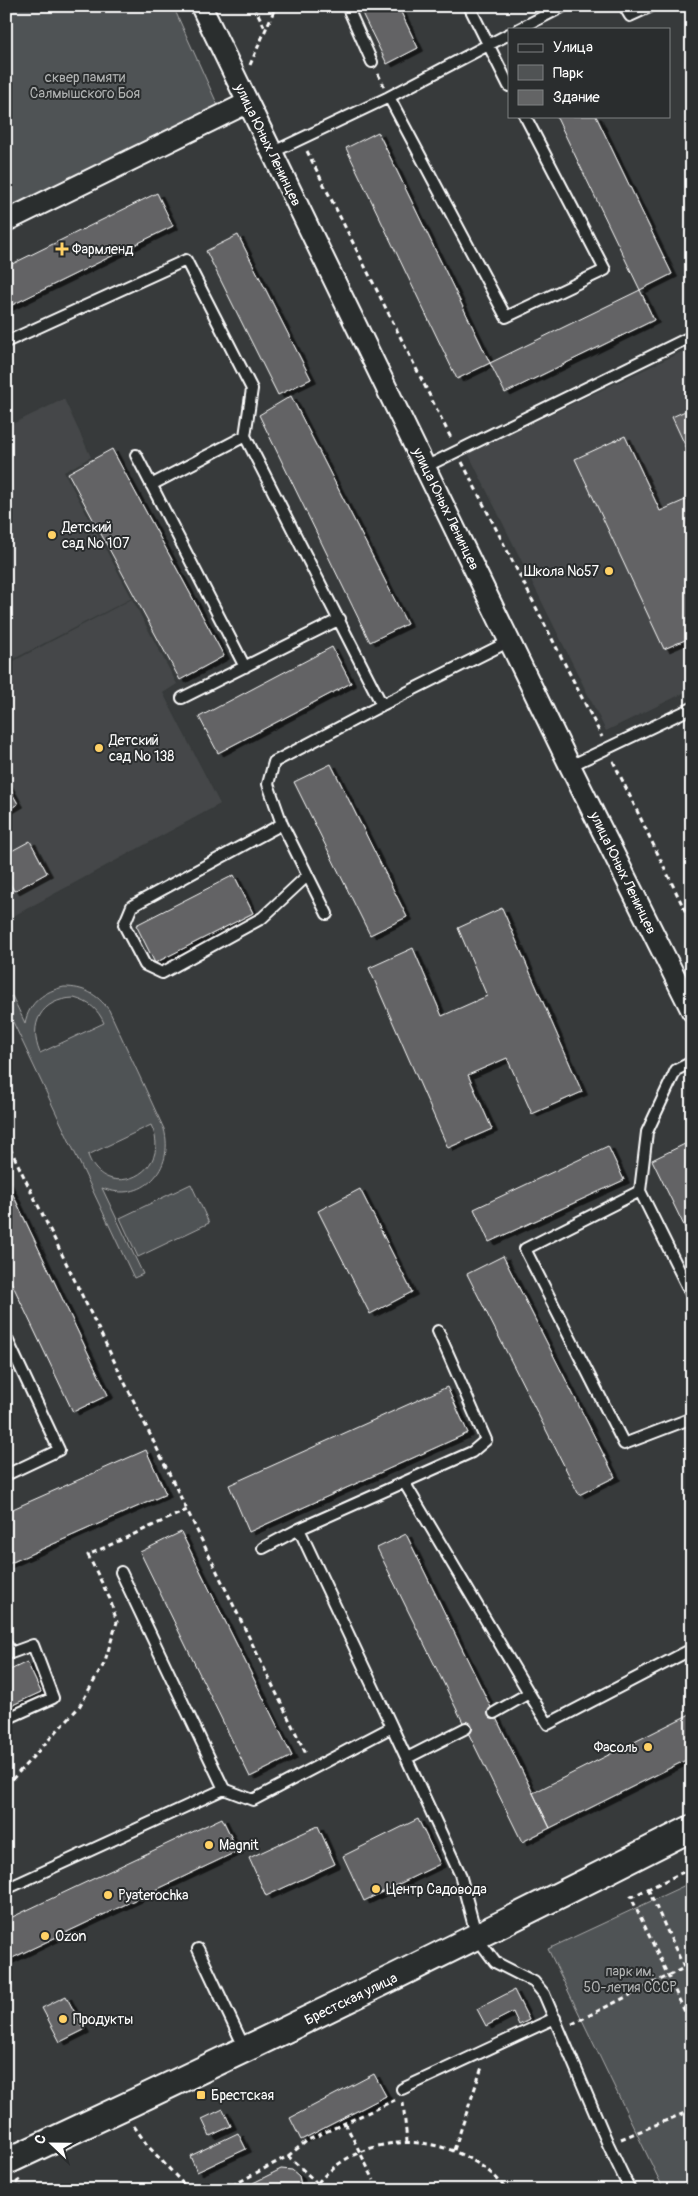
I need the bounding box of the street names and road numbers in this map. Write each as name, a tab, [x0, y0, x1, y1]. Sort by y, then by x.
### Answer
street label: улица Юных Ленинцев	[231, 80, 305, 209]
street label: улица Юных Ленинцев	[409, 444, 483, 573]
street label: улица Юных Ленинцев	[586, 808, 660, 937]
street label: Брестская улица	[302, 1969, 400, 2029]

